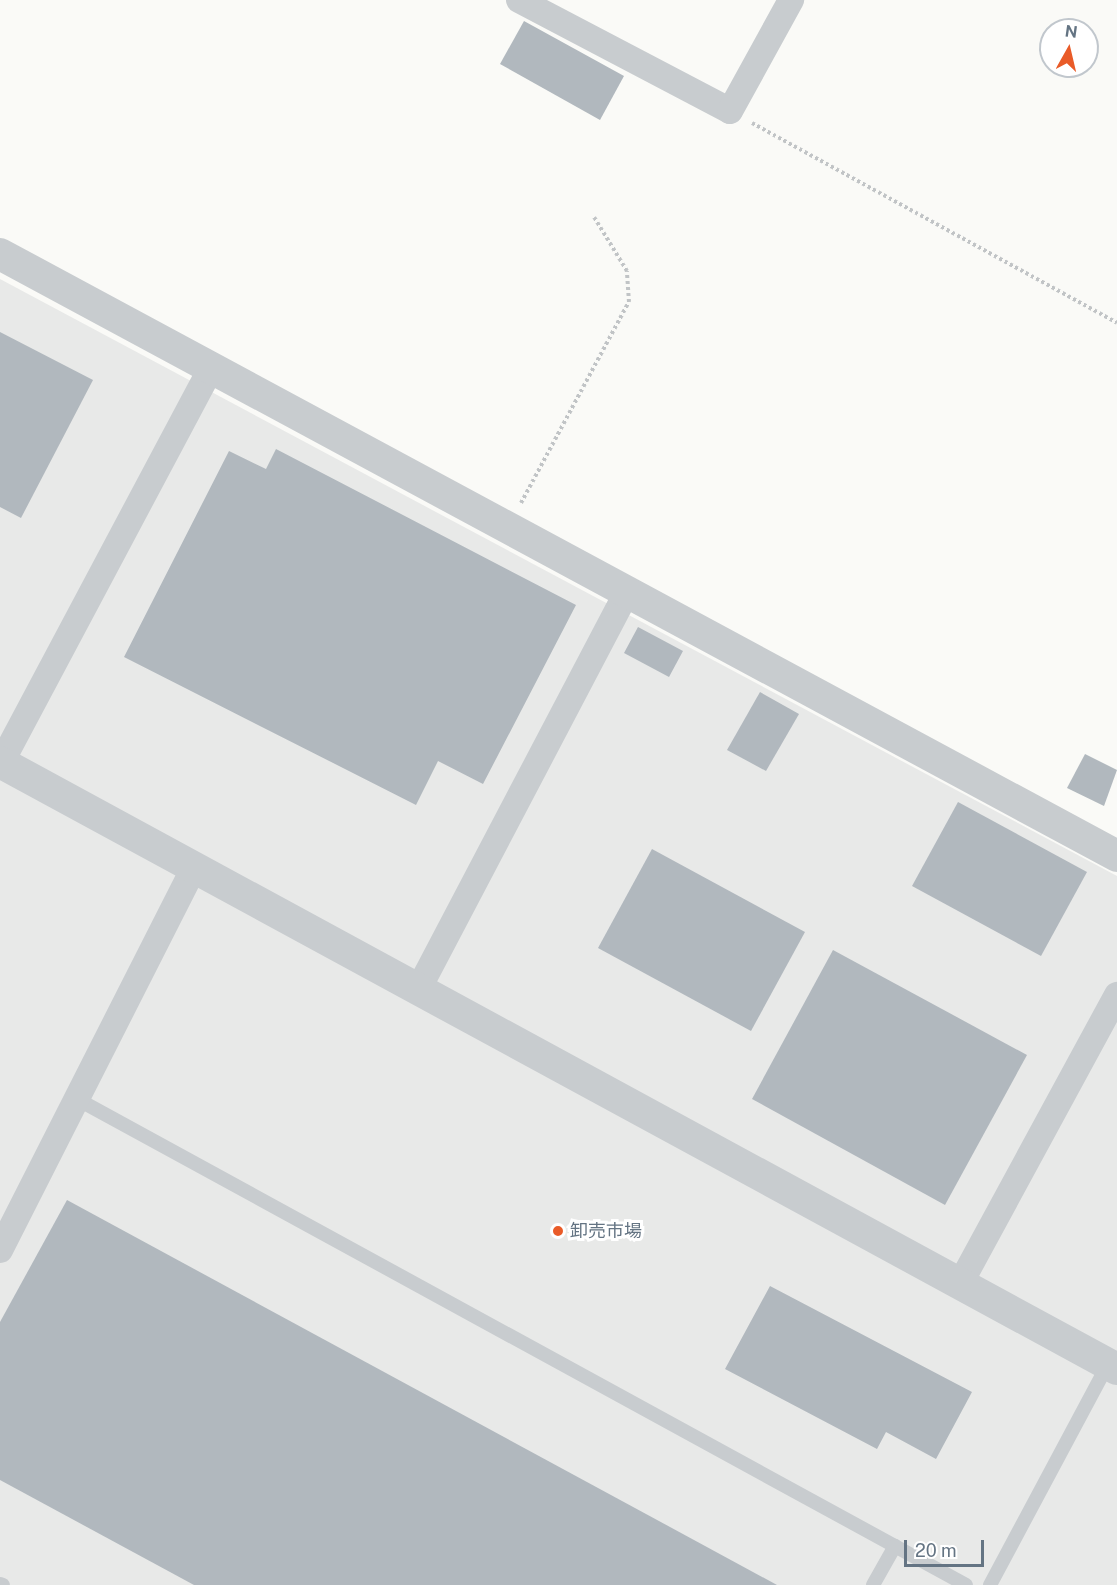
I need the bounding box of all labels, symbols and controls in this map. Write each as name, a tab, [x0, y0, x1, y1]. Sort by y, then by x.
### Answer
north arrow	[1039, 18, 1099, 78]
text: N	[1064, 21, 1079, 42]
place label: 卸売市場	[570, 1220, 642, 1242]
marker: 卸売市場	[551, 1224, 565, 1238]
scale bar	[907, 1528, 986, 1566]
text: 20 m	[915, 1540, 957, 1561]

